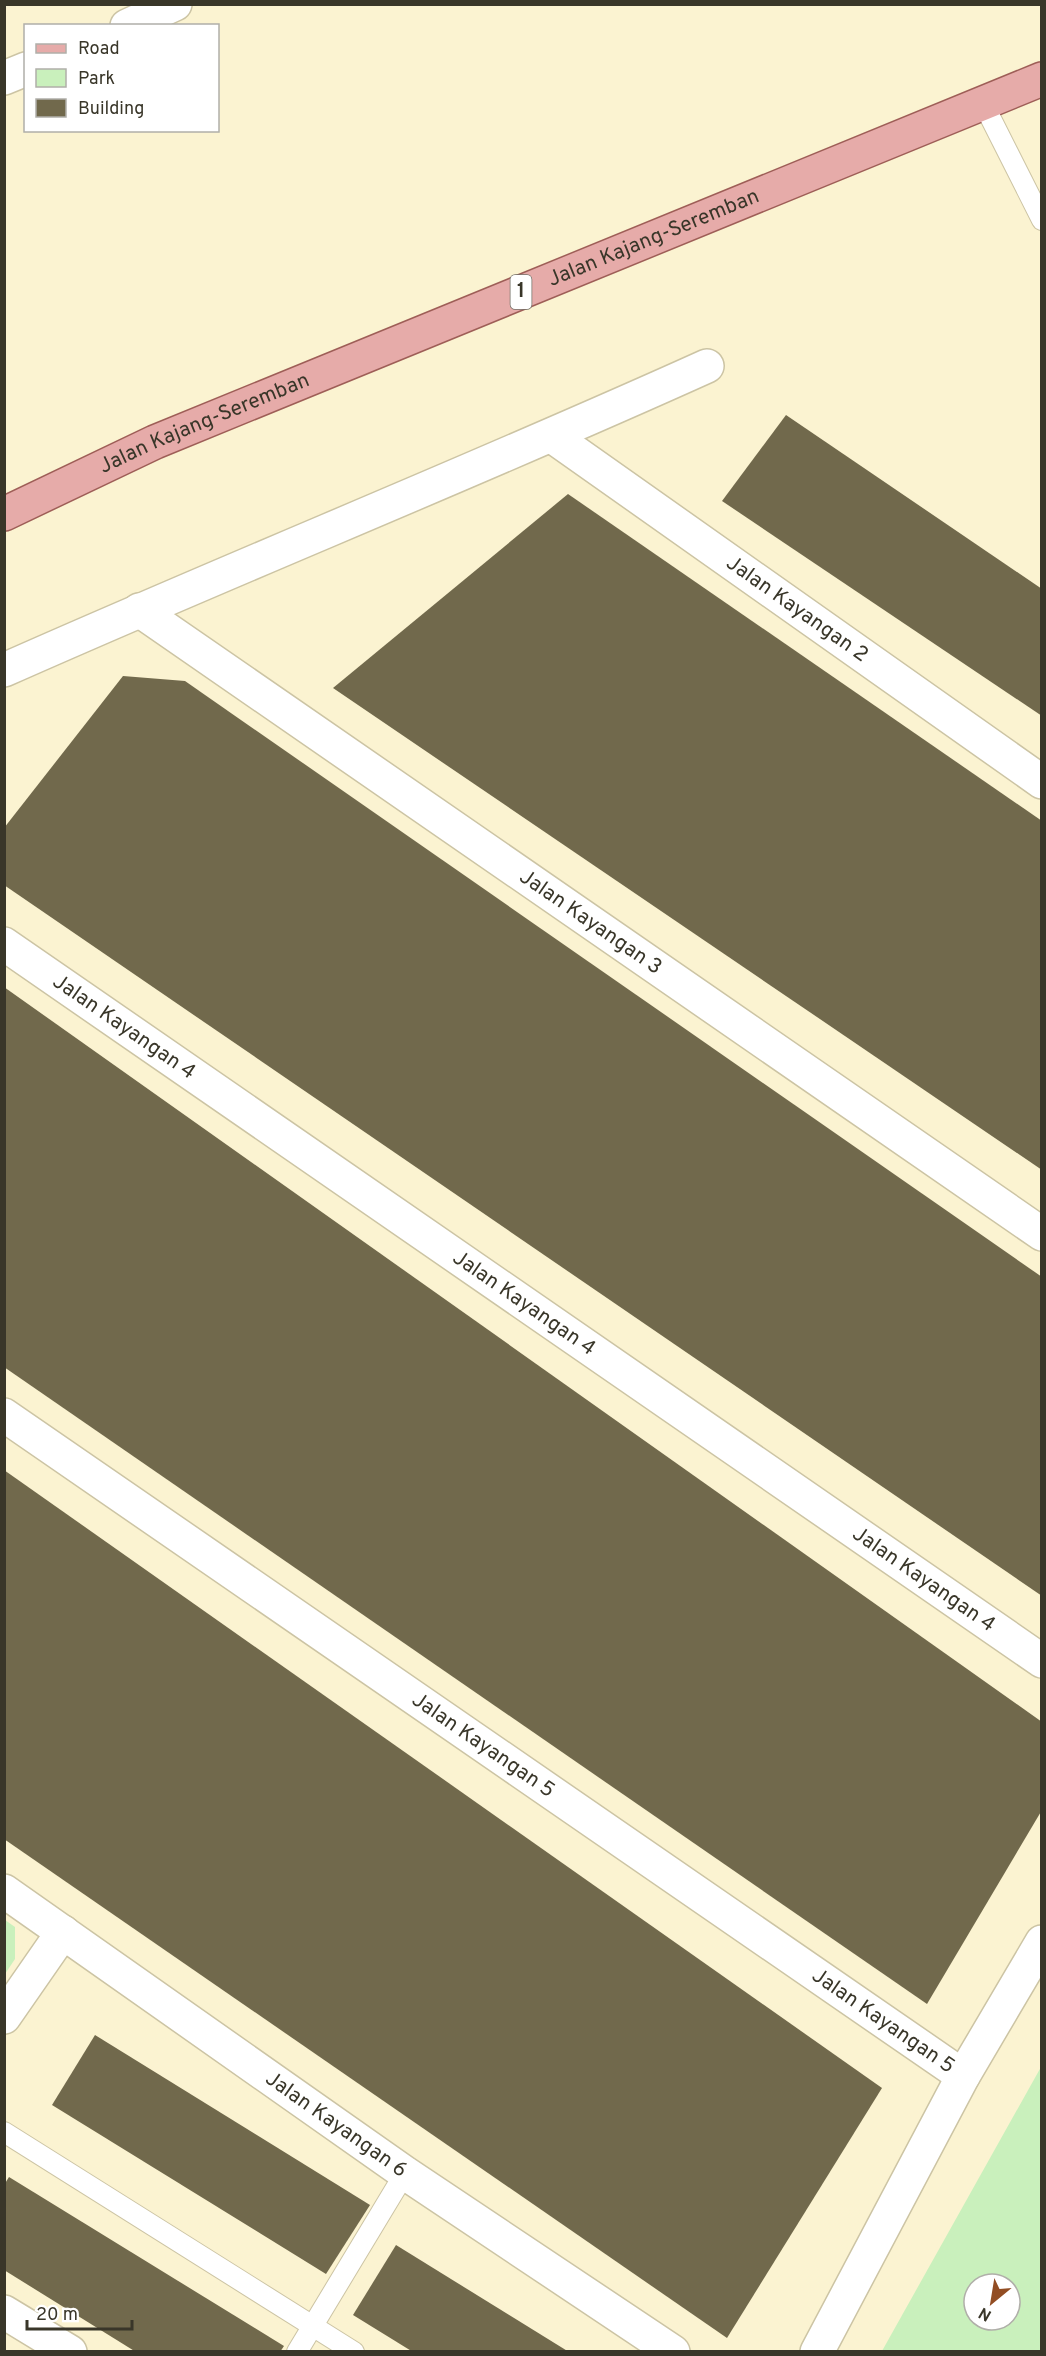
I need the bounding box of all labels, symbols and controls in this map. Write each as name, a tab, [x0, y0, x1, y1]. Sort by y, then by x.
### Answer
legend	[24, 24, 219, 132]
text: Road	[78, 38, 120, 61]
text: Park	[78, 68, 115, 91]
text: Building	[78, 98, 144, 121]
street label: Jalan Kajang-Seremban	[544, 183, 763, 293]
road number: 1	[510, 275, 532, 309]
street label: Jalan Kajang-Seremban	[95, 367, 314, 480]
street label: Jalan Kayangan 2	[721, 550, 873, 668]
street label: Jalan Kayangan 3	[514, 863, 667, 981]
street label: Jalan Kayangan 4	[47, 968, 201, 1086]
street label: Jalan Kayangan 4	[447, 1244, 601, 1362]
street label: Jalan Kayangan 4	[847, 1521, 1001, 1638]
street label: Jalan Kayangan 5	[406, 1687, 560, 1804]
street label: Jalan Kayangan 5	[807, 1962, 960, 2080]
street label: Jalan Kayangan 6	[260, 2065, 412, 2184]
north arrow	[962, 2272, 1022, 2332]
scale bar	[27, 2293, 132, 2331]
text: N	[976, 2302, 995, 2325]
text: 20 m	[36, 2304, 78, 2327]

